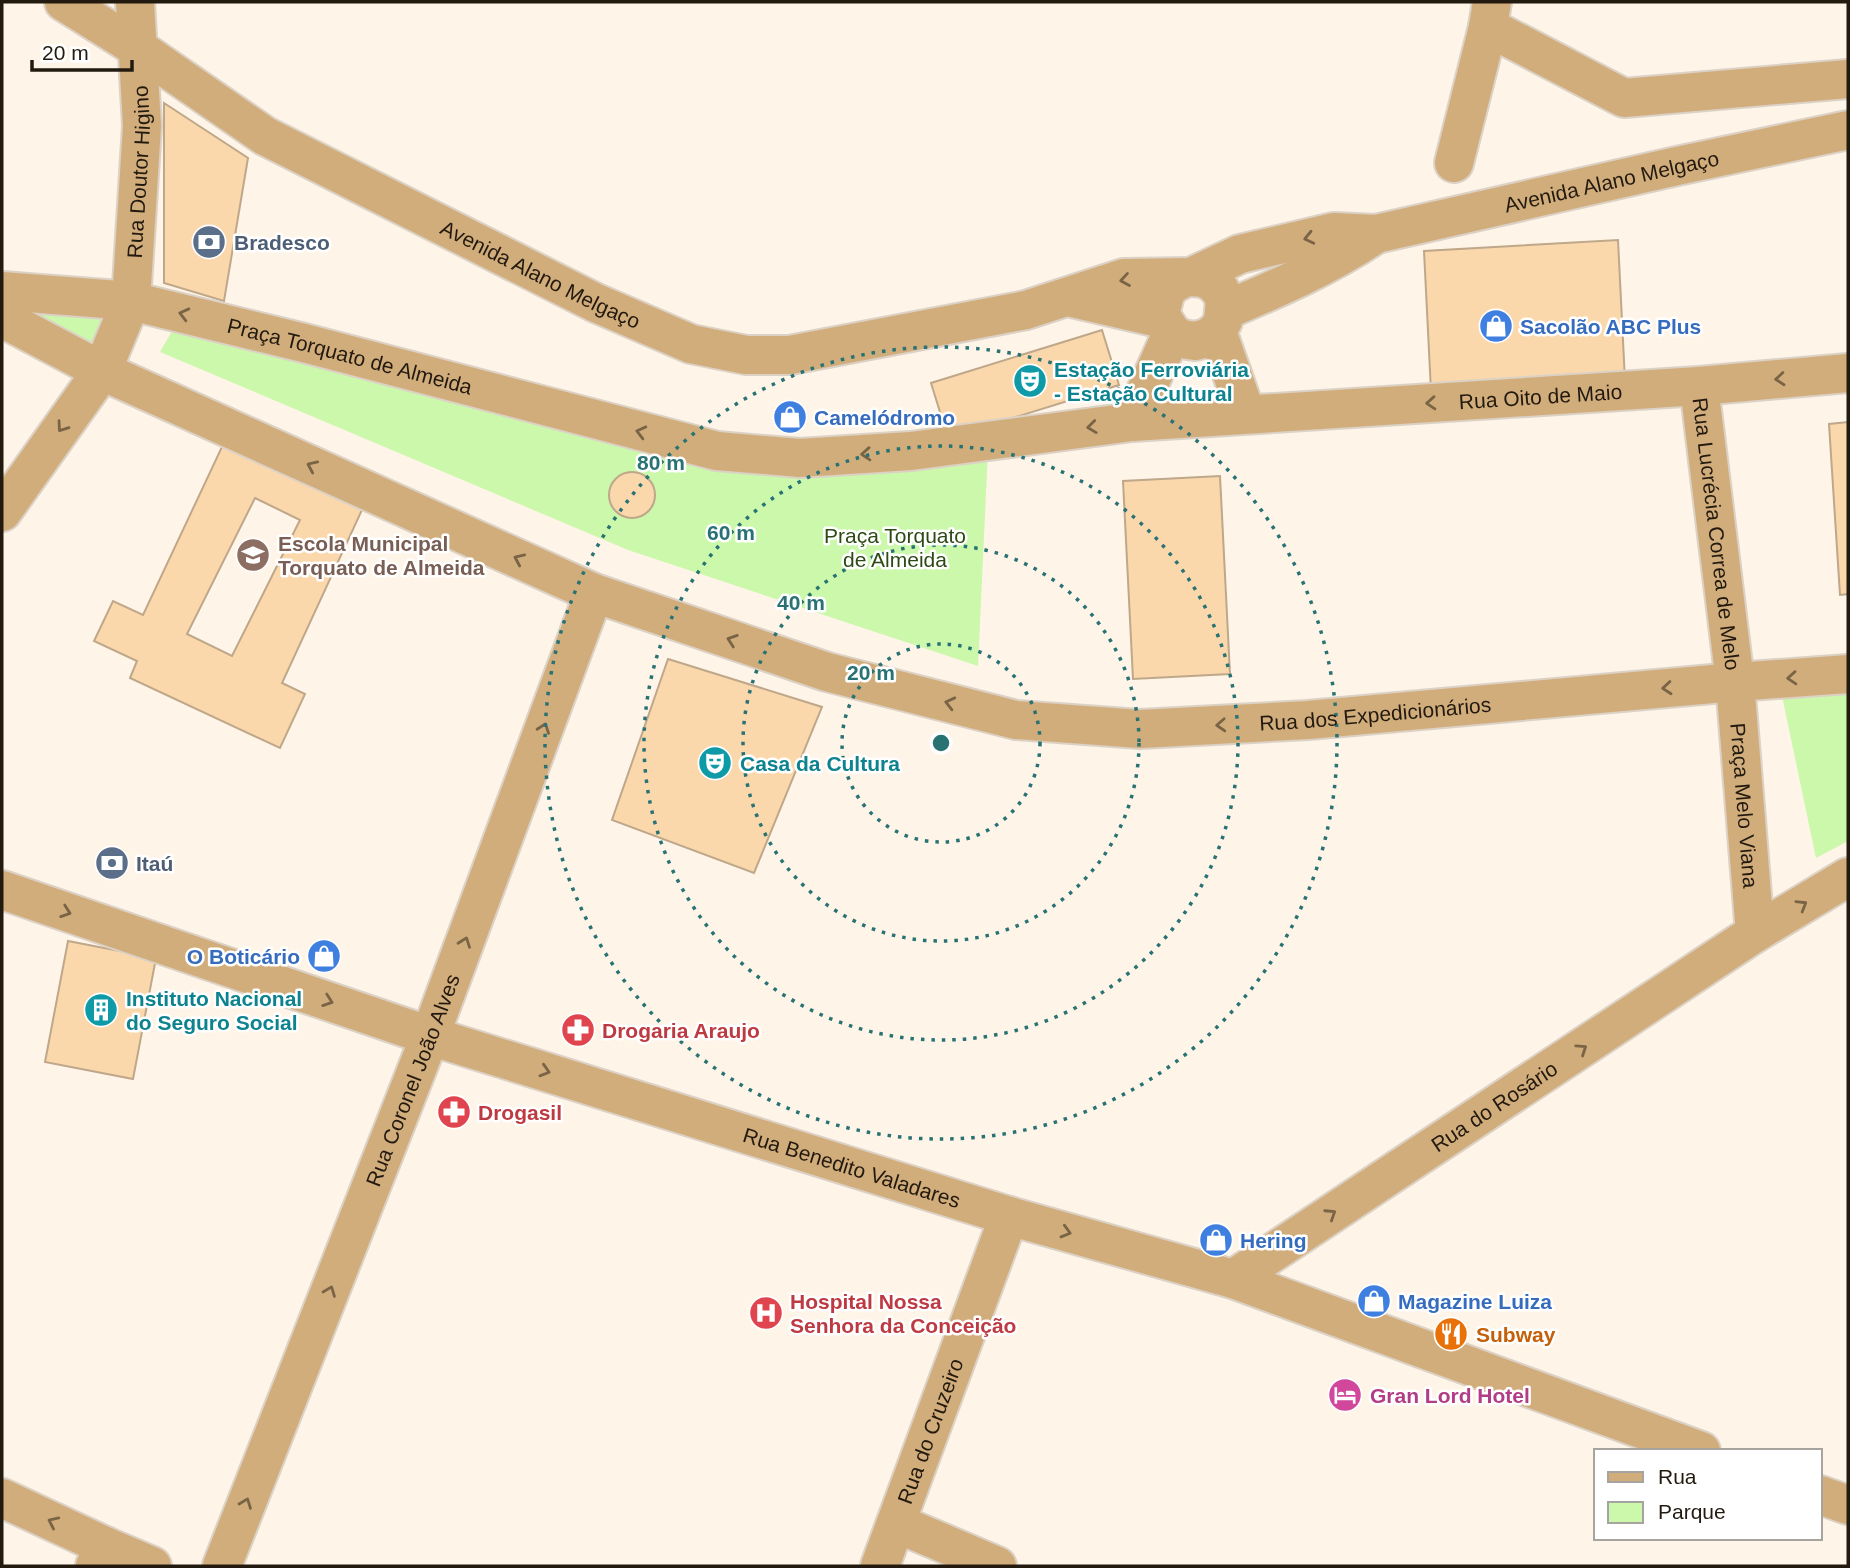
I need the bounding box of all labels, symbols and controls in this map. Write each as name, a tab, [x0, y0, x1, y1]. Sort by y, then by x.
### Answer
scale bar	[32, 28, 131, 72]
text: 20 m	[42, 41, 89, 64]
street label: Rua Doutor Higino	[122, 85, 154, 259]
street label: Avenida Alano Melgaço	[1502, 146, 1721, 216]
street label: Avenida Alano Melgaço	[437, 215, 644, 332]
bank icon: Bradesco	[190, 223, 228, 261]
one-way arrow	[1303, 230, 1315, 244]
place label: Bradesco	[234, 231, 330, 254]
one-way arrow	[1119, 272, 1131, 287]
shop icon: Sacolão ABC Plus	[1477, 307, 1515, 345]
one-way arrow	[178, 308, 190, 322]
street label: Praça Torquato de Almeida	[225, 313, 475, 398]
place label: Sacolão ABC Plus	[1520, 315, 1701, 338]
place label: Estação Ferroviária - Estação Cultural	[1054, 358, 1249, 405]
theatre icon: Estação Ferroviária - Estação Cultural	[1011, 362, 1049, 400]
one-way arrow	[1774, 371, 1785, 386]
street label: Rua Oito de Maio	[1458, 379, 1623, 413]
one-way arrow	[1425, 395, 1436, 410]
street label: Rua Lucrécia Correa de Melo	[1689, 396, 1745, 672]
shop icon: Camelódromo	[771, 398, 809, 436]
place label: Camelódromo	[814, 406, 955, 429]
one-way arrow	[58, 419, 70, 432]
one-way arrow	[1086, 420, 1098, 435]
one-way arrow	[635, 426, 647, 440]
one-way arrow	[860, 446, 871, 461]
text: 80 m	[637, 451, 685, 474]
one-way arrow	[307, 460, 319, 474]
text: 60 m	[707, 521, 755, 544]
park label: Praça Torquato de Almeida	[824, 524, 966, 571]
place label: Escola Municipal Torquato de Almeida	[278, 532, 485, 579]
school or university icon: Escola Municipal Torquato de Almeida	[234, 536, 272, 574]
one-way arrow	[514, 553, 526, 567]
text: 40 m	[777, 591, 825, 614]
one-way arrow	[726, 634, 738, 648]
text: 20 m	[847, 661, 895, 684]
one-way arrow	[1786, 670, 1797, 685]
one-way arrow	[1661, 680, 1672, 695]
street label: Rua dos Expedicionários	[1259, 692, 1492, 734]
one-way arrow	[944, 697, 956, 711]
one-way arrow	[1215, 717, 1226, 732]
street label: Praça Melo Viana	[1727, 722, 1763, 889]
one-way arrow	[536, 723, 550, 735]
centre of rings	[929, 731, 953, 755]
theatre icon: Casa da Cultura	[696, 744, 734, 782]
place label: Casa da Cultura	[740, 752, 900, 775]
bank icon: Itaú	[93, 844, 131, 882]
place label: Itaú	[136, 852, 173, 875]
one-way arrow	[1794, 900, 1807, 913]
one-way arrow	[60, 904, 72, 918]
one-way arrow	[457, 936, 471, 948]
shop icon: O Boticário	[305, 937, 343, 975]
place label: O Boticário	[187, 945, 300, 968]
street label: Rua Coronel João Alves	[361, 971, 463, 1189]
place label: Instituto Nacional do Seguro Social	[126, 987, 302, 1034]
building icon: Instituto Nacional do Seguro Social	[82, 991, 120, 1029]
one-way arrow	[322, 993, 334, 1007]
pharmacy icon: Drogaria Araujo	[559, 1011, 597, 1049]
place label: Drogaria Araujo	[602, 1019, 760, 1042]
one-way arrow	[1574, 1044, 1587, 1057]
street label: Rua do Rosário	[1427, 1056, 1561, 1156]
one-way arrow	[538, 1063, 550, 1078]
pharmacy icon: Drogasil	[435, 1093, 473, 1131]
place label: Drogasil	[478, 1101, 562, 1124]
street label: Rua Benedito Valadares	[740, 1123, 963, 1212]
one-way arrow	[1323, 1210, 1336, 1222]
shop icon: Hering	[1197, 1221, 1235, 1259]
one-way arrow	[1060, 1224, 1072, 1238]
place label: Hering	[1240, 1229, 1307, 1252]
shop icon: Magazine Luiza	[1355, 1282, 1393, 1320]
one-way arrow	[321, 1286, 335, 1298]
place label: Hospital Nossa Senhora da Conceição	[790, 1290, 1016, 1337]
place label: Magazine Luiza	[1398, 1290, 1552, 1313]
hospital icon: Hospital Nossa Senhora da Conceição	[747, 1294, 785, 1332]
restaurant icon: Subway	[1432, 1315, 1470, 1353]
place label: Subway	[1476, 1323, 1556, 1346]
street label: Rua do Cruzeiro	[893, 1355, 967, 1507]
hotel icon: Gran Lord Hotel	[1326, 1376, 1364, 1414]
place label: Gran Lord Hotel	[1370, 1384, 1530, 1407]
legend	[1594, 1449, 1822, 1540]
text: Rua	[1658, 1465, 1697, 1488]
one-way arrow	[238, 1497, 252, 1509]
text: Parque	[1658, 1500, 1726, 1523]
one-way arrow	[48, 1516, 60, 1530]

